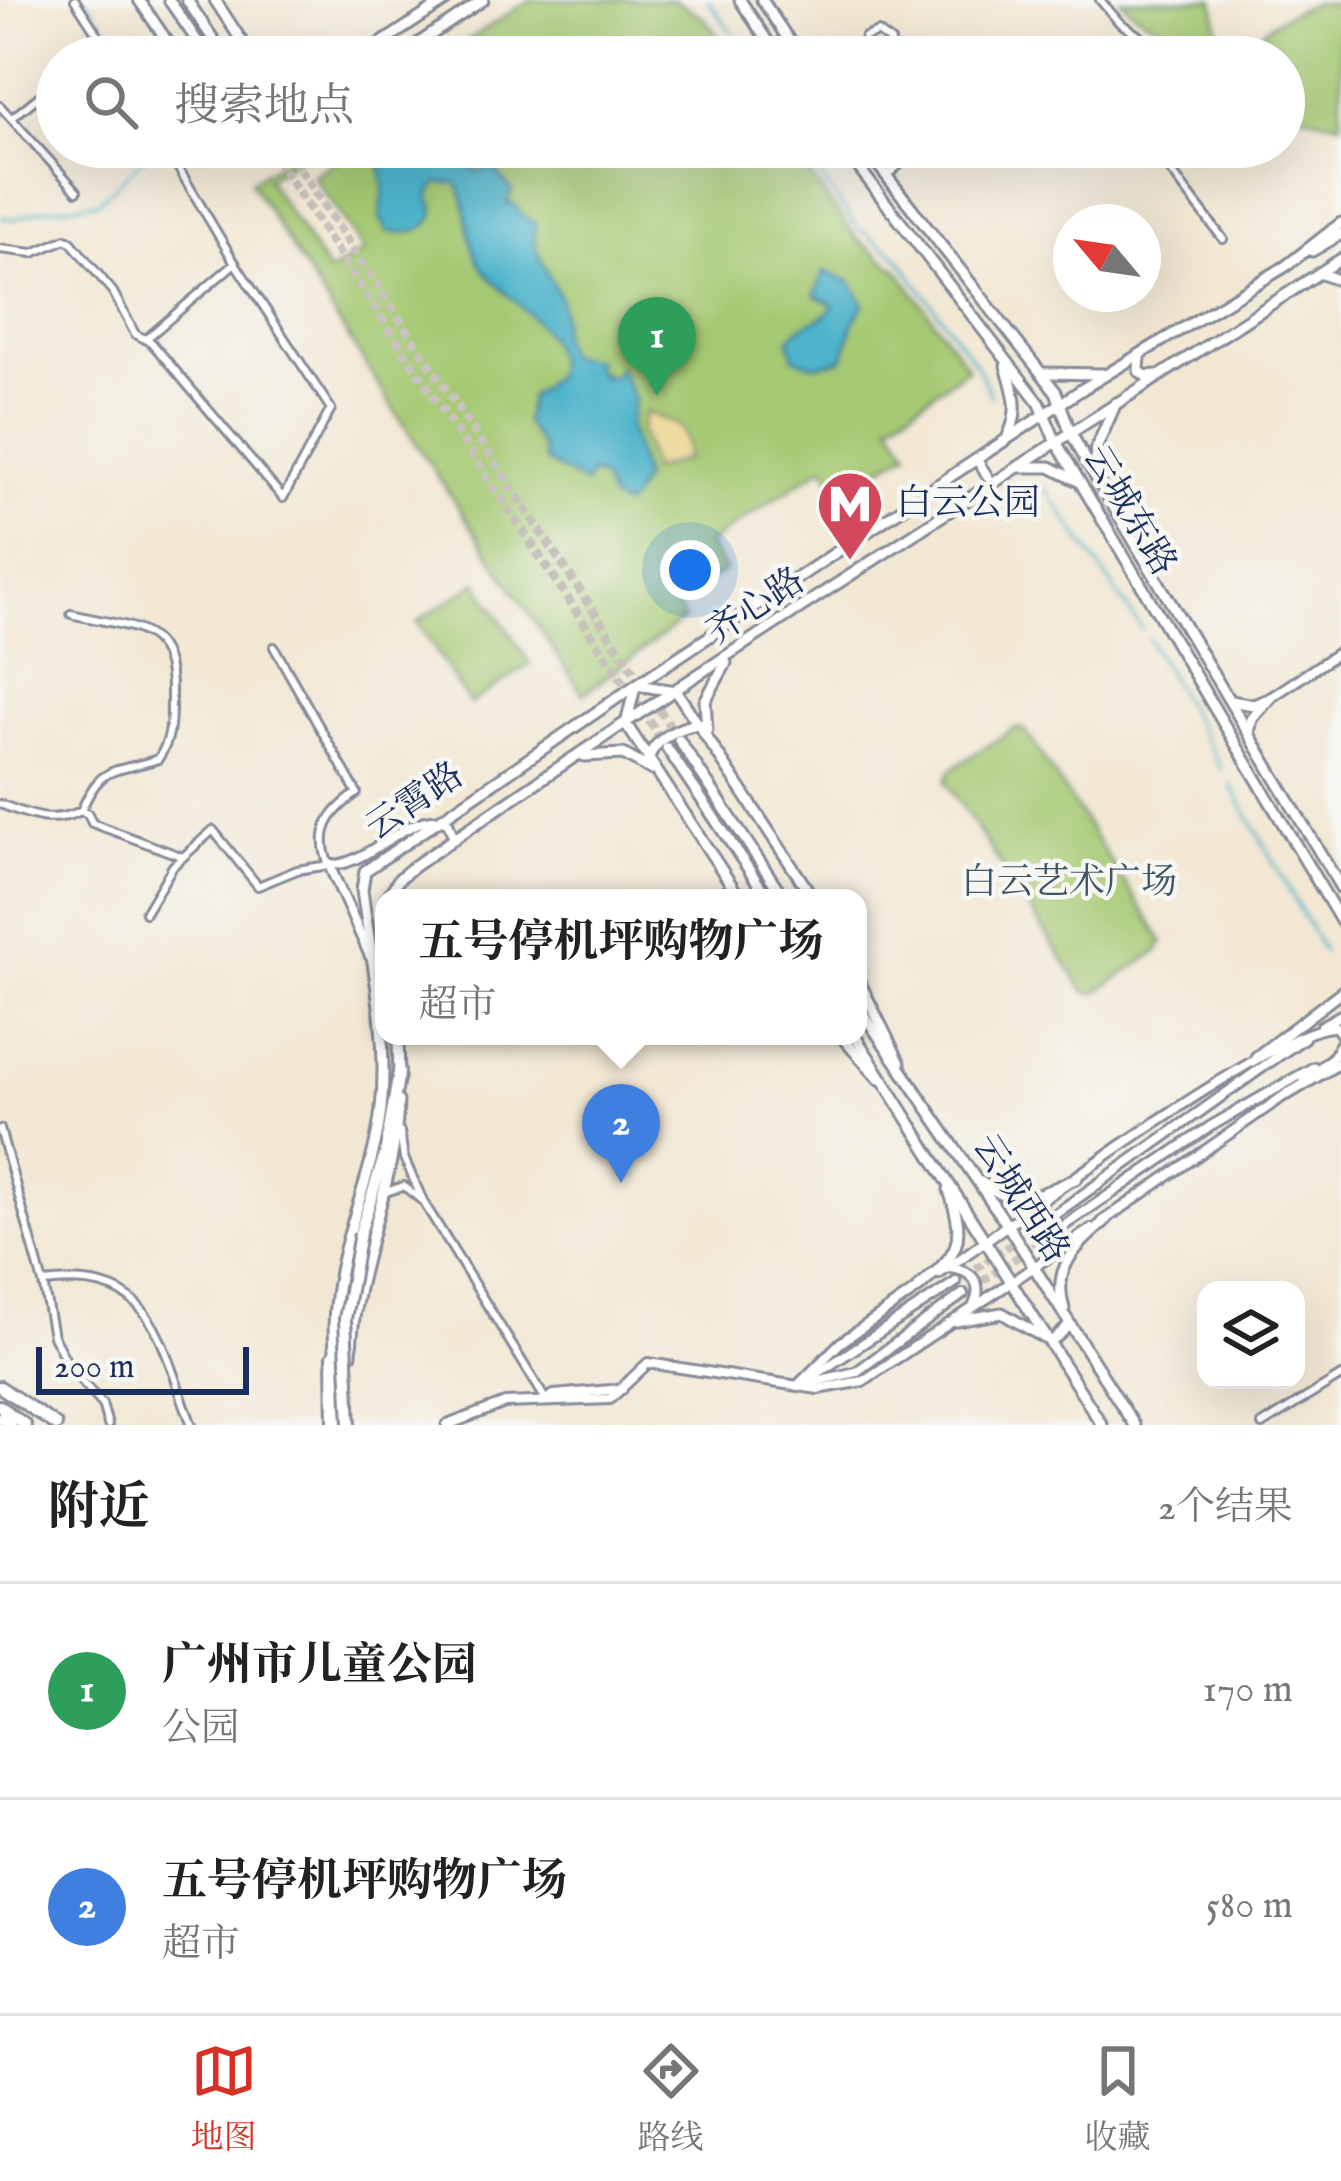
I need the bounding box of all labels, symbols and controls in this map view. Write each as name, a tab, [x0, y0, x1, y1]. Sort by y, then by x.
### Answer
search box	[36, 36, 1305, 168]
icon: search	[78, 69, 144, 135]
text: 搜索地点	[174, 79, 354, 136]
north arrow	[1053, 204, 1161, 312]
pin: 1	[618, 297, 696, 396]
street label: 云城东路	[1072, 437, 1186, 585]
metro station icon: 白云公园	[815, 469, 885, 563]
place label: 白云公园	[896, 481, 1040, 527]
your location	[660, 540, 720, 600]
street label: 齐心路	[698, 558, 814, 656]
street label: 云霄路	[357, 753, 473, 851]
park label: 白云艺术广场	[961, 860, 1177, 906]
popup	[375, 889, 867, 1045]
text: 五号停机坪购物广场	[418, 915, 824, 972]
text: 超市	[418, 982, 497, 1031]
pin: 2	[582, 1084, 660, 1183]
street label: 云城西路	[961, 1126, 1079, 1272]
map controls	[1197, 1281, 1305, 1389]
button: layers	[1197, 1281, 1305, 1389]
scale bar	[36, 1341, 249, 1394]
text: 200 m	[54, 1347, 135, 1389]
text: 附近	[48, 1477, 150, 1542]
text: 2个结果	[1158, 1484, 1293, 1533]
text: 广州市儿童公园	[162, 1638, 477, 1695]
text: 1	[80, 1666, 94, 1715]
text: 170 m	[1202, 1666, 1293, 1715]
text: 公园	[162, 1705, 240, 1754]
text: 五号停机坪购物广场	[162, 1854, 567, 1911]
text: 2	[78, 1882, 96, 1931]
text: 580 m	[1206, 1882, 1293, 1931]
text: 超市	[162, 1921, 240, 1970]
tab: 地图	[191, 2038, 257, 2160]
tab: 路线	[638, 2038, 704, 2160]
tab: 收藏	[1085, 2038, 1151, 2160]

